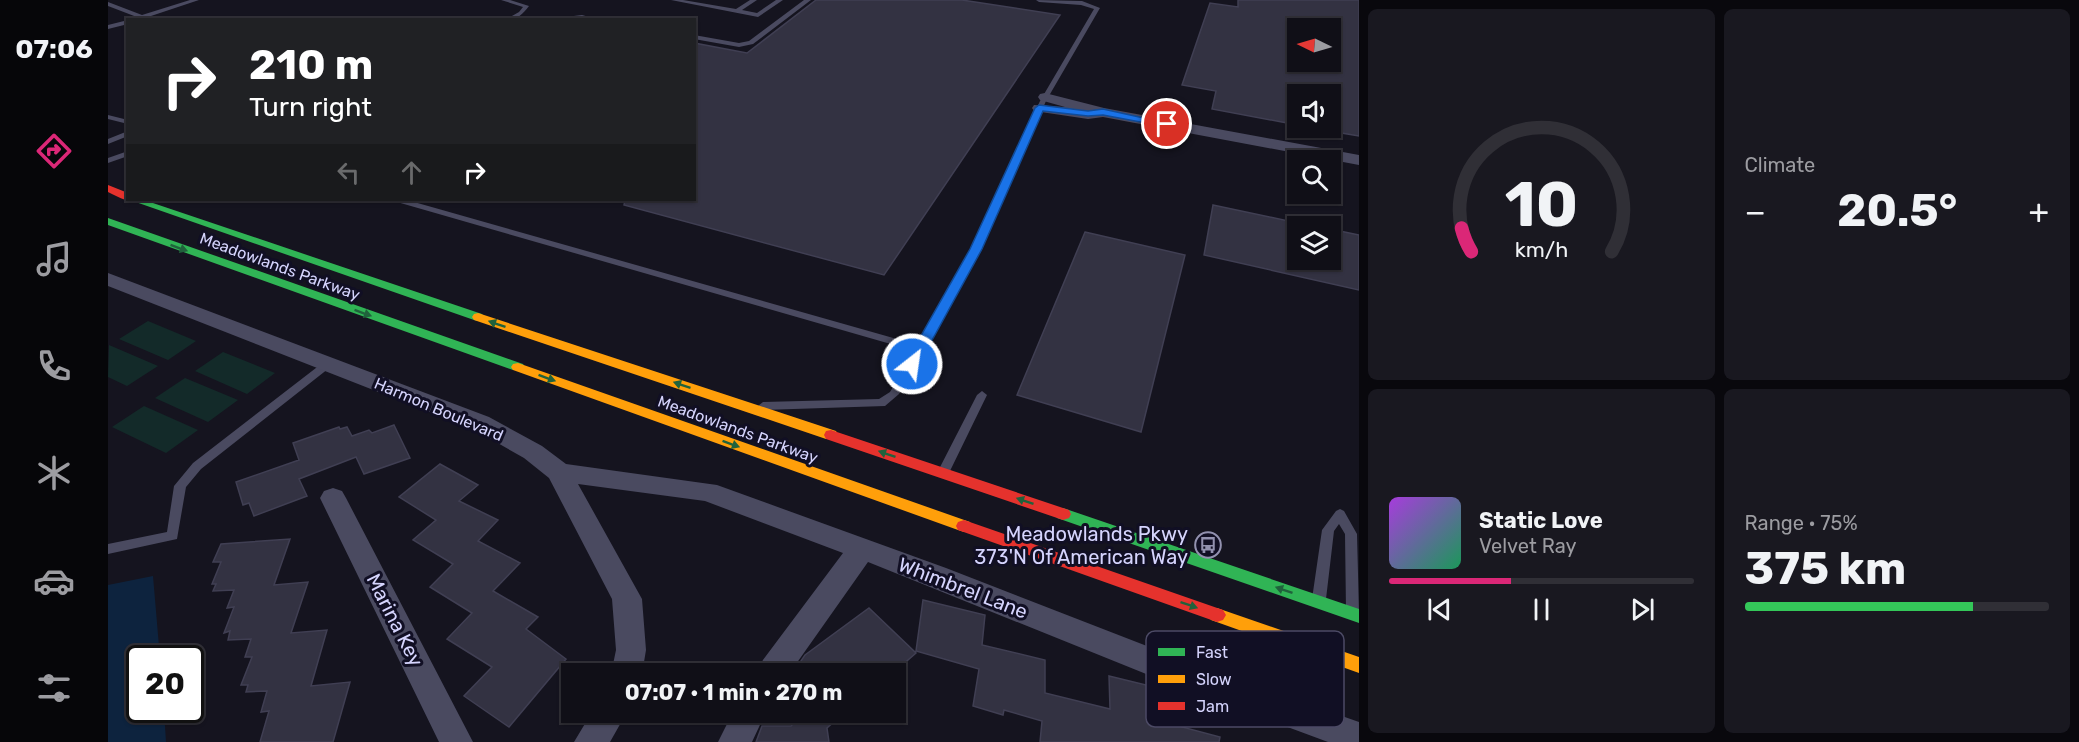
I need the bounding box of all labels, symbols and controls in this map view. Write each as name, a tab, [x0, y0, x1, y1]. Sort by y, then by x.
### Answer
north arrow	[1287, 18, 1341, 72]
map controls	[1287, 18, 1341, 270]
text: 07:06	[15, 33, 93, 65]
text: 210 m	[249, 40, 373, 90]
icon: right	[150, 42, 228, 120]
button: sound	[1287, 84, 1341, 138]
text: Turn right	[249, 91, 372, 123]
pin	[1141, 98, 1192, 149]
icon: arrive	[1150, 107, 1183, 140]
icon: directions	[33, 130, 75, 172]
button: search	[1287, 150, 1341, 204]
text: Climate	[1745, 153, 1815, 177]
icon: left	[332, 156, 365, 189]
icon: ahead	[395, 156, 428, 189]
icon: right	[458, 156, 491, 189]
text: 10	[1505, 168, 1578, 242]
text: 20.5°	[1837, 184, 1957, 237]
text: −	[1745, 192, 1766, 231]
text: +	[2028, 192, 2049, 231]
button: layers	[1287, 216, 1341, 270]
street label: Meadowlands Parkway	[197, 229, 363, 304]
text: km/h	[1514, 237, 1568, 262]
icon: music	[33, 238, 75, 280]
one-way arrow	[171, 243, 189, 253]
one-way arrow	[354, 309, 372, 319]
one-way arrow	[488, 318, 506, 328]
position arrow	[880, 332, 944, 396]
icon: phone	[33, 345, 75, 387]
street label: Harmon Boulevard	[371, 374, 506, 445]
one-way arrow	[538, 374, 556, 384]
one-way arrow	[673, 380, 691, 390]
street label: Meadowlands Parkway	[655, 392, 821, 467]
one-way arrow	[722, 439, 740, 449]
one-way arrow	[878, 449, 896, 458]
icon: climate	[33, 452, 75, 494]
one-way arrow	[1016, 496, 1034, 506]
text: Static Love	[1479, 507, 1603, 534]
text: Range · 75%	[1745, 511, 1858, 535]
place label: Meadowlands Pkwy 373'N Of American Way	[974, 522, 1188, 569]
bus stop icon: Meadowlands Pkwy 373'N Of American Way	[1193, 530, 1223, 560]
text: Velvet Ray	[1479, 534, 1577, 558]
text: 375 km	[1745, 542, 1906, 595]
street label: Whimbrel Lane	[895, 552, 1031, 624]
icon: car	[33, 560, 75, 602]
street label: Marina Key	[361, 570, 429, 670]
one-way arrow	[1275, 585, 1293, 594]
icon: previous	[1423, 593, 1456, 626]
icon: pause	[1525, 593, 1558, 626]
icon: next	[1626, 593, 1659, 626]
one-way arrow	[1180, 601, 1198, 611]
legend	[1146, 631, 1344, 727]
text: Fast	[1196, 643, 1228, 662]
speed limit sign: 20	[126, 645, 204, 723]
icon: filters	[33, 667, 75, 709]
text: Slow	[1196, 670, 1232, 689]
text: 07:07 · 1 min · 270 m	[625, 679, 842, 706]
text: Jam	[1196, 697, 1229, 716]

